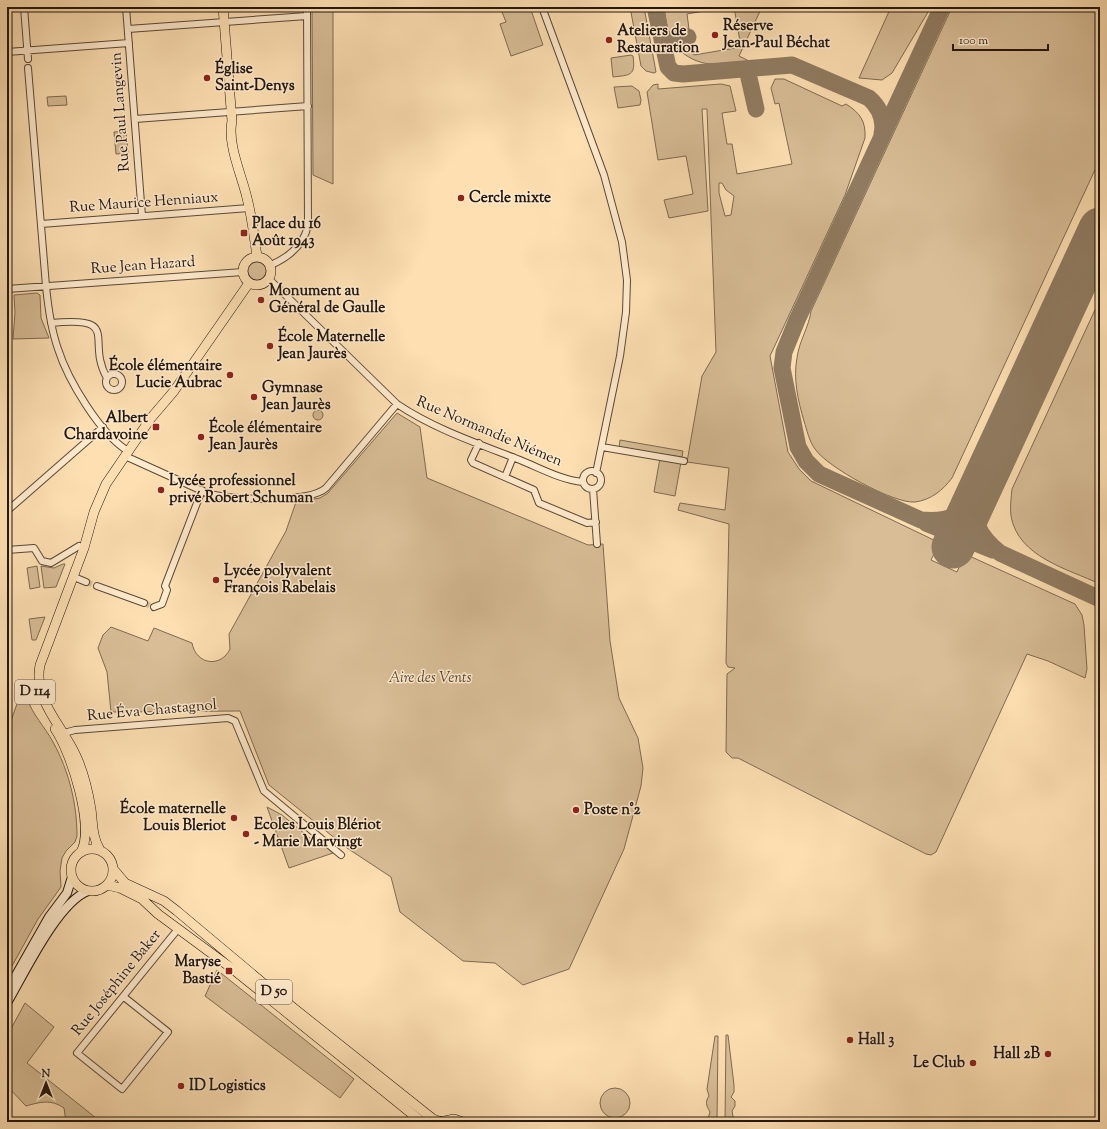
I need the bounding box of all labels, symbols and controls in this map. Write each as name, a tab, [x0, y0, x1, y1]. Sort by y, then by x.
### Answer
place label: Réserve Jean-Paul Béchat	[722, 16, 831, 54]
place label: Ateliers de Restauration	[617, 21, 700, 59]
scale bar	[953, 26, 1048, 52]
marker: Réserve Jean-Paul Béchat	[710, 30, 720, 40]
text: 100 m	[959, 32, 988, 50]
marker: Ateliers de Restauration	[604, 35, 614, 45]
street label: Rue Paul Langevin	[106, 51, 136, 172]
place label: Église Saint-Denys	[215, 57, 295, 97]
marker: Église Saint-Denys	[202, 73, 212, 83]
street label: Rue Maurice Henniaux	[69, 187, 219, 219]
place label: Cercle mixte	[469, 188, 551, 209]
marker: Cercle mixte	[456, 193, 466, 203]
place label: Place du 16 Août 1943	[252, 214, 322, 252]
marker: Place du 16 Août 1943	[239, 228, 249, 238]
street label: Rue Jean Hazard	[90, 252, 196, 280]
place label: Monument au Général de Gaulle	[269, 281, 385, 319]
marker: Monument au Général de Gaulle	[256, 295, 266, 305]
place label: École Maternelle Jean Jaurès	[277, 325, 385, 365]
marker: École Maternelle Jean Jaurès	[265, 341, 275, 351]
place label: École élémentaire Lucie Aubrac	[109, 354, 222, 394]
marker: École élémentaire Lucie Aubrac	[225, 370, 235, 380]
place label: Gymnase Jean Jaurès	[261, 378, 331, 416]
marker: Gymnase Jean Jaurès	[249, 392, 259, 402]
street label: Rue Normandie Niémen	[413, 392, 565, 472]
place label: Albert Chardavoine	[64, 408, 149, 446]
place label: École élémentaire Jean Jaurès	[208, 416, 322, 456]
marker: Albert Chardavoine	[151, 422, 161, 432]
marker: École élémentaire Jean Jaurès	[196, 432, 206, 442]
place label: Lycée professionnel privé Robert Schuman	[169, 471, 314, 509]
marker: Lycée professionnel privé Robert Schuman	[156, 485, 166, 495]
place label: Lycée polyvalent François Rabelais	[224, 561, 336, 599]
marker: Lycée polyvalent François Rabelais	[211, 575, 221, 585]
park label: Aire des Vents	[389, 668, 472, 689]
road number: D 114	[15, 680, 55, 704]
street label: Rue Éva Chastagnol	[86, 694, 218, 727]
place label: École maternelle Louis Bleriot	[120, 797, 227, 837]
place label: Poste n°2	[584, 800, 641, 821]
marker: Poste n°2	[571, 805, 581, 815]
marker: École maternelle Louis Bleriot	[229, 813, 239, 823]
place label: Ecoles Louis Blériot - Marie Marvingt	[254, 815, 382, 853]
marker: Ecoles Louis Blériot - Marie Marvingt	[241, 829, 251, 839]
street label: Rue Joséphine Baker	[67, 925, 167, 1041]
place label: Maryse Bastié	[175, 952, 221, 990]
marker: Maryse Bastié	[224, 966, 234, 976]
road number: D 50	[256, 980, 292, 1004]
place label: Hall 3	[858, 1030, 894, 1051]
marker: Hall 3	[845, 1035, 855, 1045]
place label: Hall 2B	[993, 1044, 1041, 1065]
marker: Hall 2B	[1043, 1049, 1053, 1059]
place label: Le Club	[913, 1053, 965, 1074]
marker: Le Club	[968, 1058, 978, 1068]
north arrow	[26, 1063, 66, 1103]
text: N	[41, 1066, 51, 1082]
place label: ID Logistics	[189, 1076, 266, 1097]
marker: ID Logistics	[176, 1081, 186, 1091]

